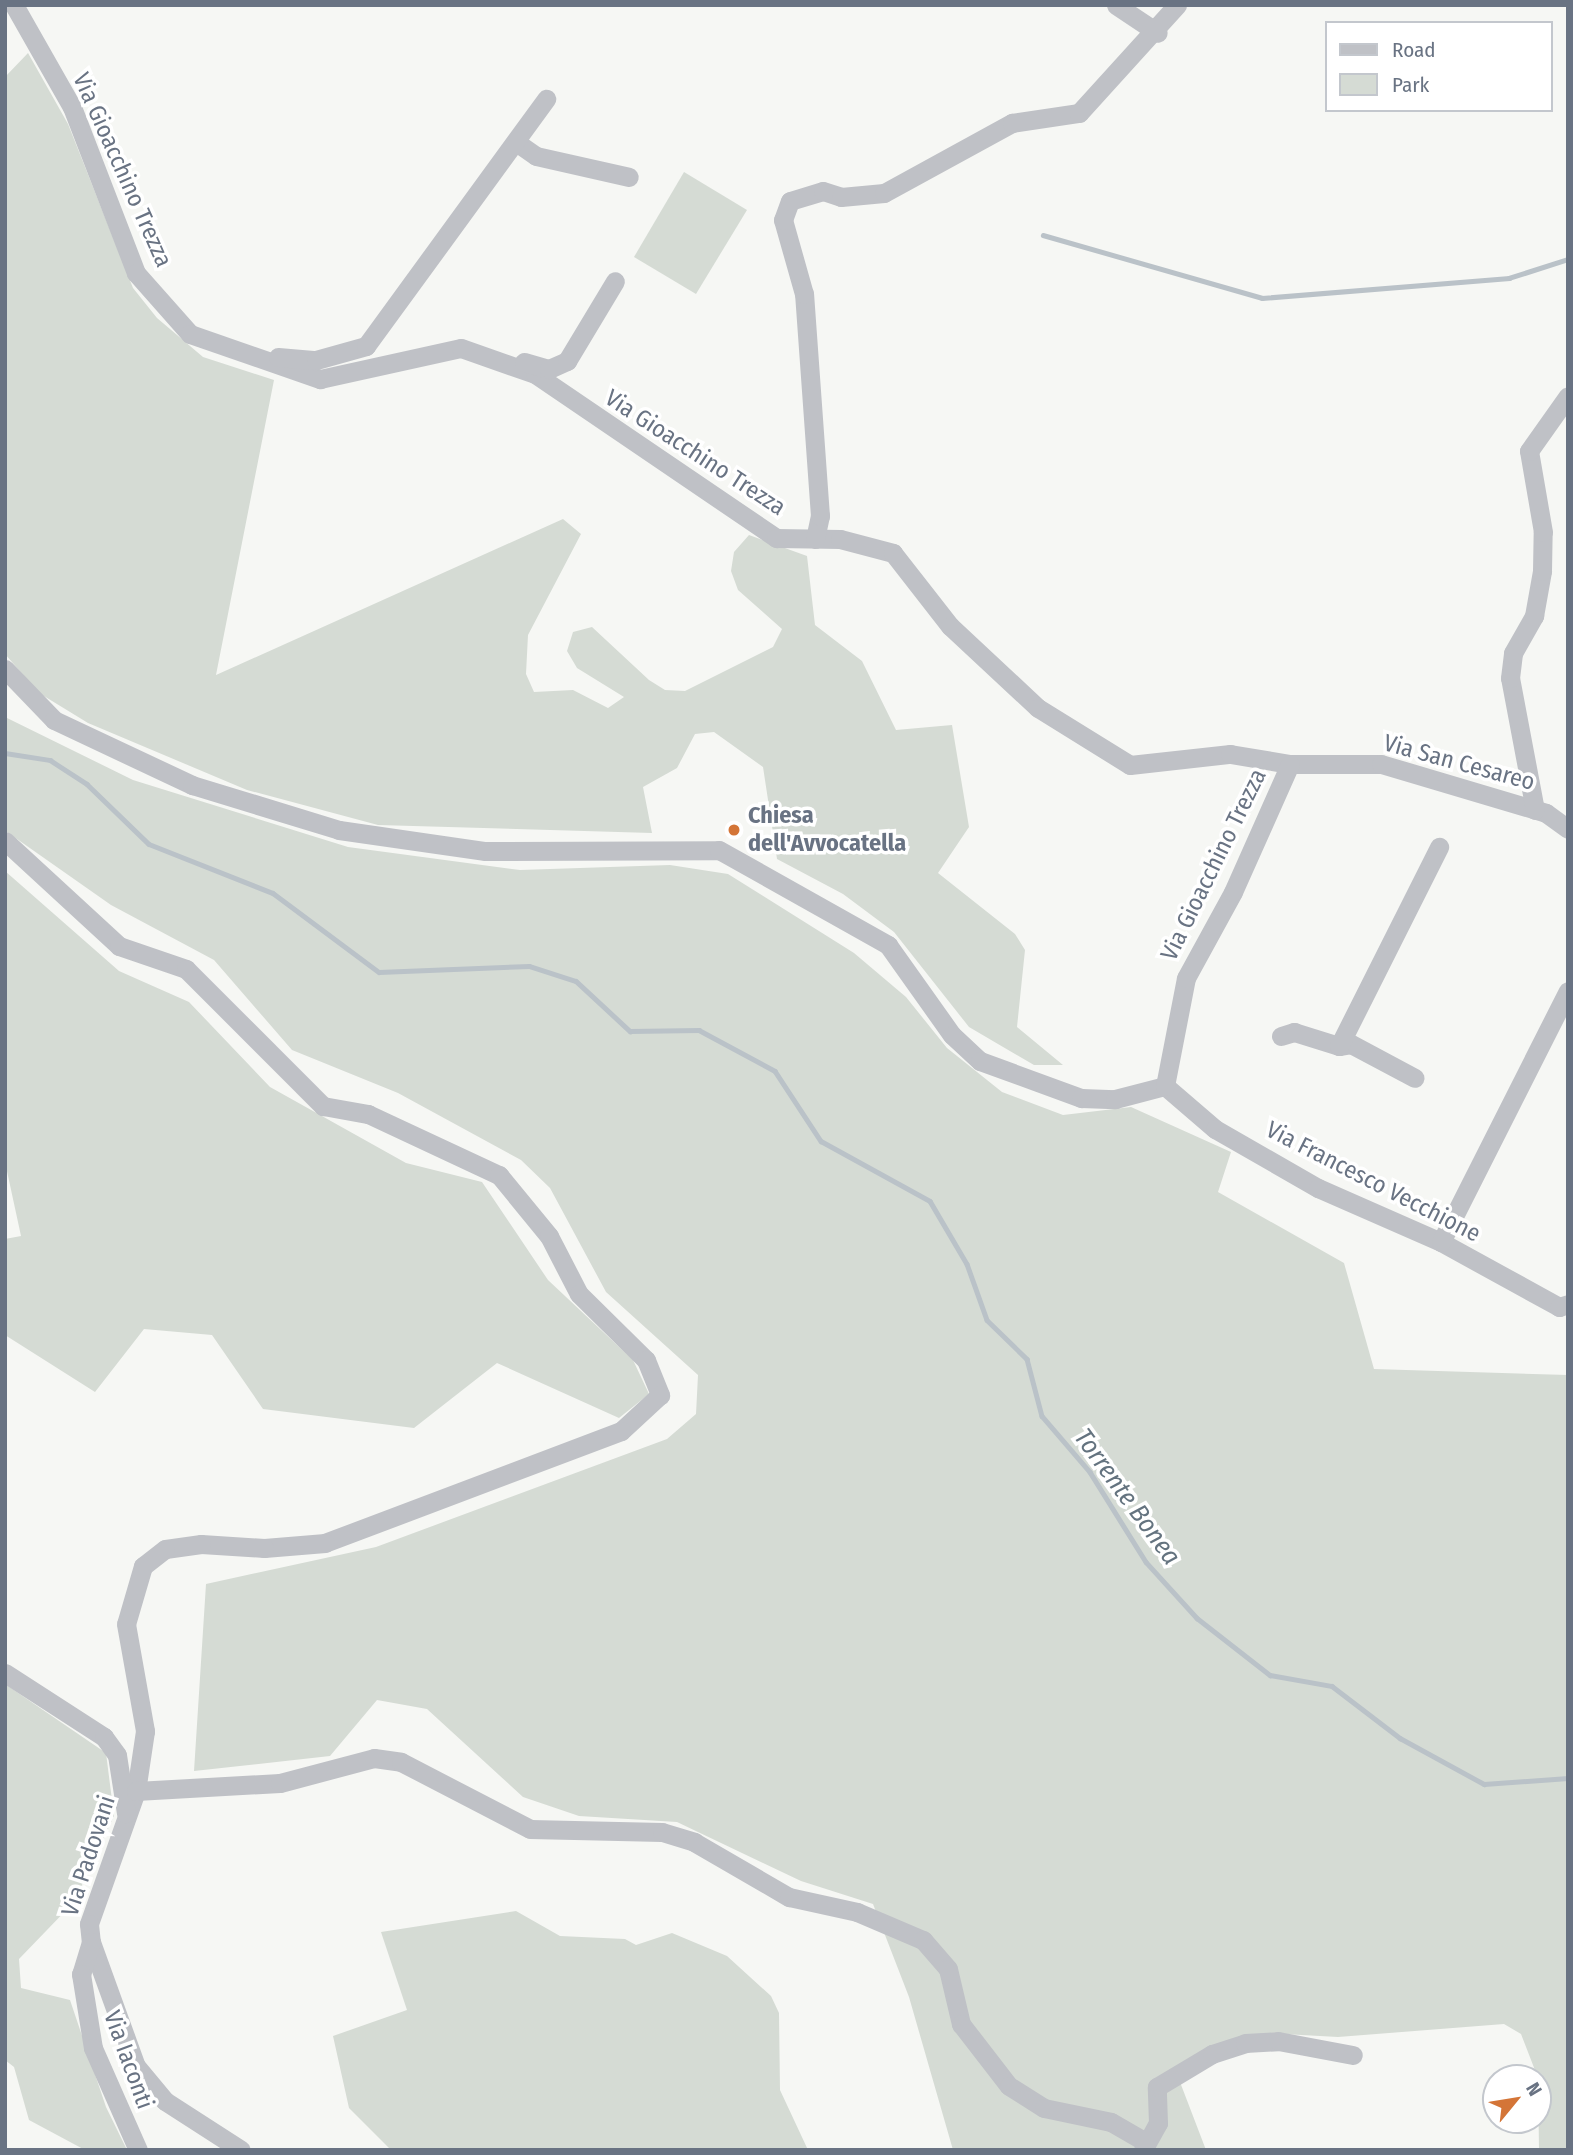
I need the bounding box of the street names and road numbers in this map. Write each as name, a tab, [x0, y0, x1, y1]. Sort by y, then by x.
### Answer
street label: Via Gioacchino Trezza	[66, 68, 178, 272]
street label: Via Gioacchino Trezza	[599, 384, 791, 522]
street label: Via San Cesareo	[1380, 729, 1538, 797]
street label: Via Gioacchino Trezza	[1155, 765, 1273, 965]
street label: Via Francesco Vecchione	[1261, 1115, 1485, 1249]
street label: Via Padovani	[56, 1792, 122, 1920]
street label: Via Iaconti	[97, 2007, 159, 2113]

